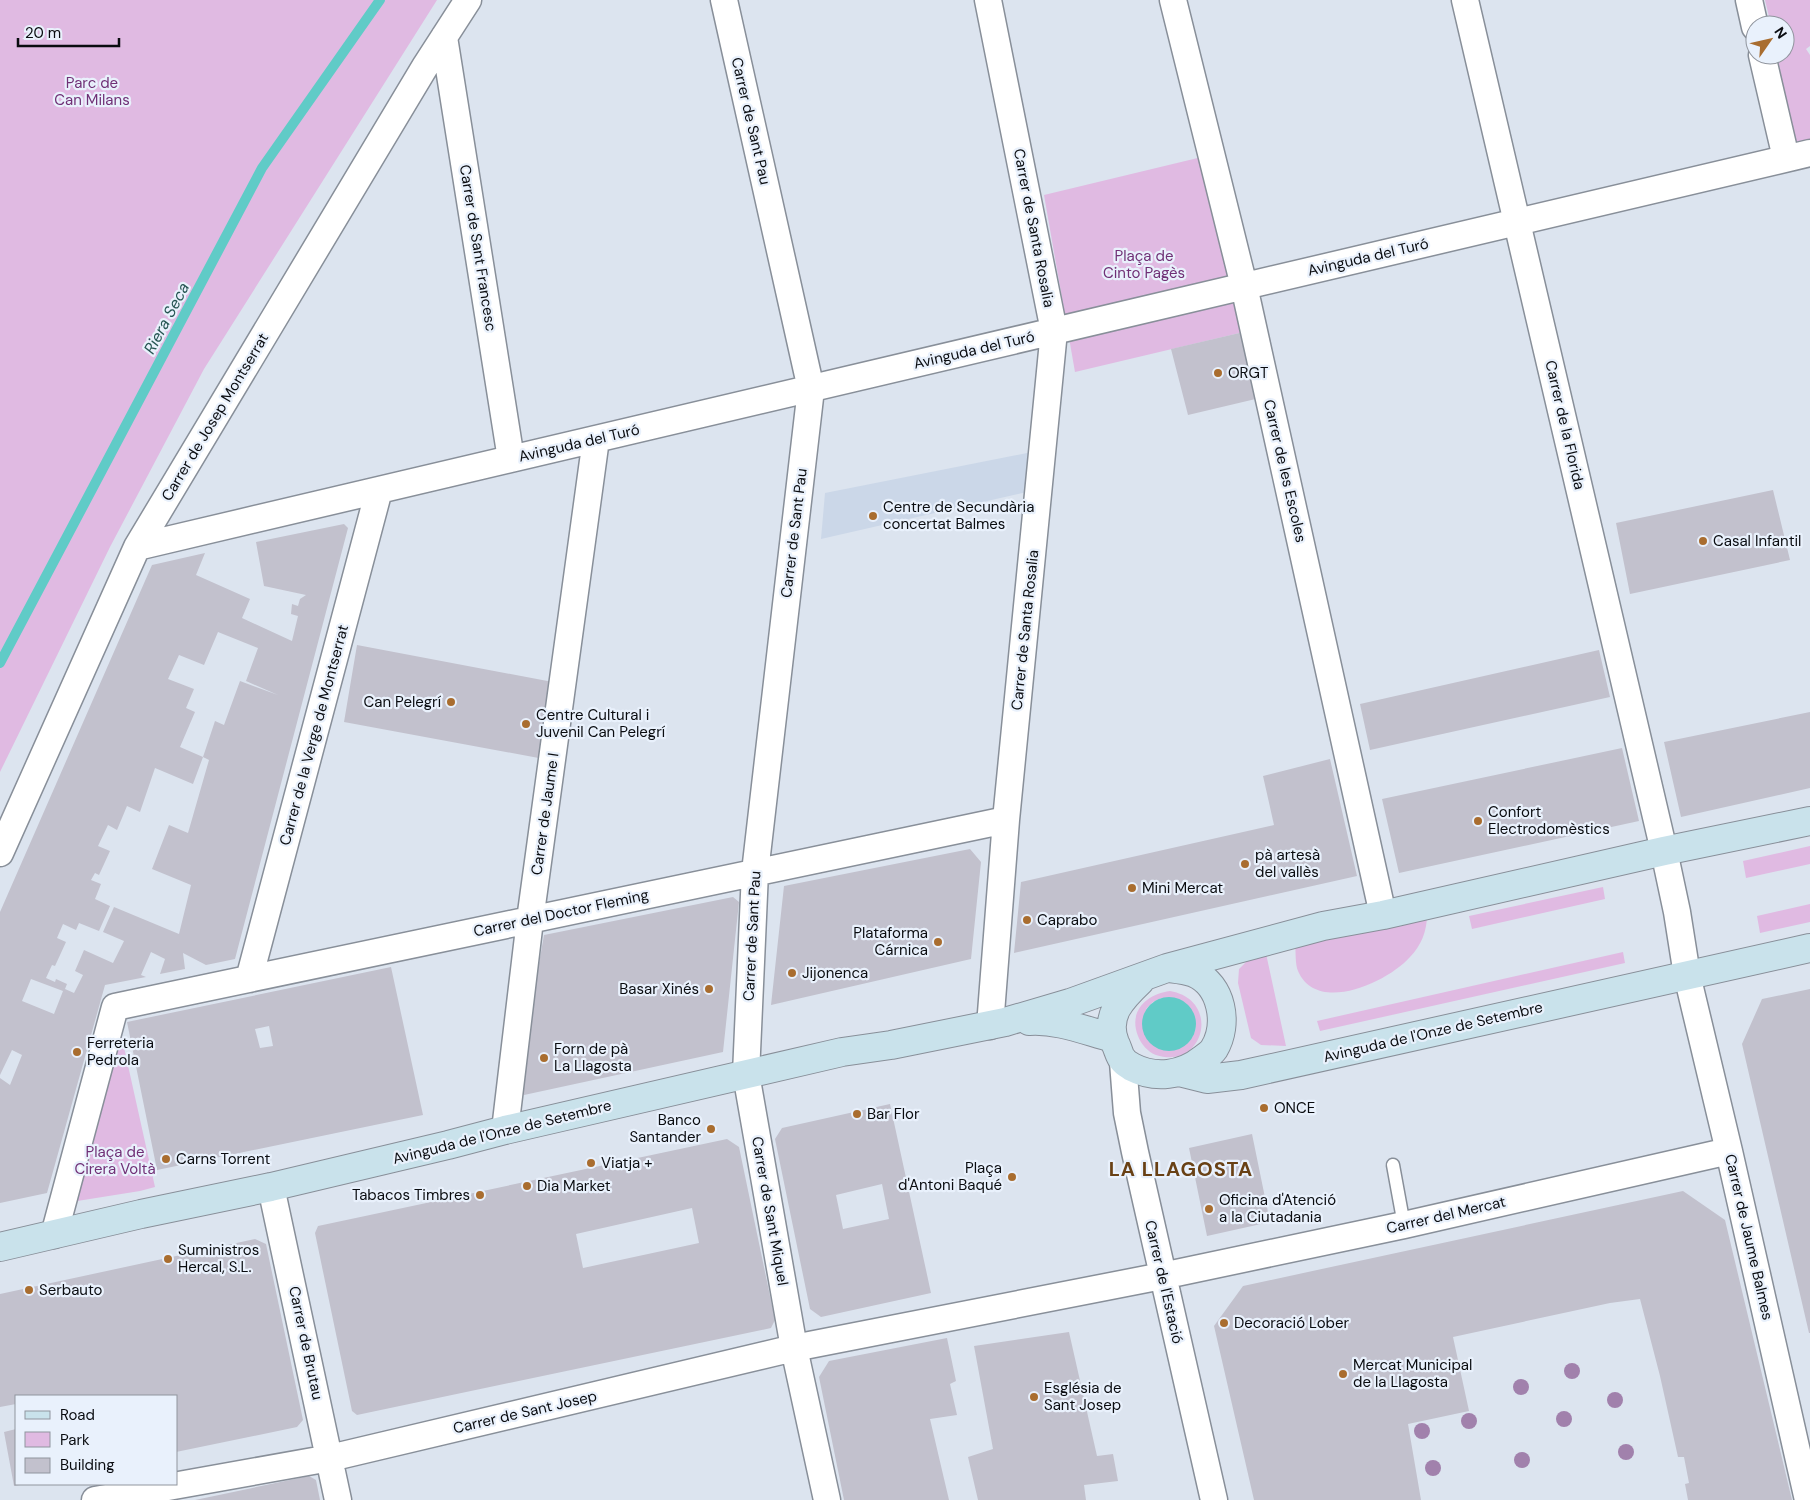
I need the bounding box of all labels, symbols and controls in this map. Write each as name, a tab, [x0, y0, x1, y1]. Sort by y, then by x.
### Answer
scale bar	[18, 15, 119, 47]
north arrow	[1745, 15, 1795, 65]
text: 20 m	[25, 23, 61, 43]
text: N	[1770, 23, 1791, 42]
street label: Carrer de Sant Pau	[727, 55, 775, 187]
park label: Parc de Can Milans	[54, 73, 130, 110]
street label: Carrer de Santa Rosalia	[1009, 147, 1059, 309]
street label: Carrer de Sant Francesc	[455, 163, 501, 333]
street label: Avinguda del Turó	[1306, 233, 1431, 281]
park label: Plaça de Cinto Pagès	[1103, 246, 1185, 283]
water label: Riera Seca	[139, 279, 194, 358]
street label: Avinguda del Turó	[912, 326, 1037, 374]
street label: Carrer de Josep Montserrat	[157, 329, 273, 505]
street label: Carrer de la Florida	[1540, 358, 1590, 492]
place label: ORGT	[1228, 363, 1268, 383]
marker: ORGT	[1212, 367, 1224, 379]
street label: Carrer de les Escoles	[1259, 398, 1311, 544]
street label: Avinguda del Turó	[517, 419, 642, 467]
street label: Carrer de Sant Pau	[776, 467, 812, 599]
place label: Centre de Secundària concertat Balmes	[883, 497, 1034, 534]
marker: Centre de Secundària concertat Balmes	[867, 510, 879, 522]
place label: Casal Infantil	[1713, 531, 1801, 551]
marker: Casal Infantil	[1697, 535, 1709, 547]
street label: Carrer de Santa Rosalia	[1007, 549, 1043, 711]
street label: Carrer de la Verge de Montserrat	[275, 622, 353, 848]
place label: Can Pelegrí	[364, 692, 442, 712]
marker: Can Pelegrí	[445, 696, 457, 708]
place label: Centre Cultural i Juvenil Can Pelegrí	[536, 705, 666, 742]
marker: Centre Cultural i Juvenil Can Pelegrí	[520, 718, 532, 730]
street label: Carrer de Jaume I	[527, 752, 563, 876]
place label: Confort Electrodomèstics	[1488, 802, 1610, 839]
marker: Confort Electrodomèstics	[1472, 815, 1484, 827]
place label: pà artesà del vallès	[1255, 845, 1320, 882]
marker: pà artesà del vallès	[1239, 858, 1251, 870]
street label: Carrer de Sant Pau	[739, 870, 765, 1002]
place label: Mini Mercat	[1142, 878, 1223, 898]
marker: Mini Mercat	[1126, 882, 1138, 894]
street label: Carrer del Doctor Fleming	[472, 885, 650, 941]
place label: Caprabo	[1037, 910, 1097, 930]
marker: Caprabo	[1021, 914, 1033, 926]
place label: Plataforma Cárnica	[853, 923, 928, 960]
marker: Plataforma Cárnica	[932, 936, 944, 948]
place label: Jijonenca	[802, 963, 868, 983]
marker: Jijonenca	[786, 967, 798, 979]
place label: Basar Xinés	[619, 979, 699, 999]
marker: Basar Xinés	[703, 983, 715, 995]
street label: Avinguda de l'Onze de Setembre	[1321, 997, 1545, 1067]
place label: Ferreteria Pedrola	[87, 1033, 154, 1070]
place label: Forn de pà La Llagosta	[554, 1039, 632, 1076]
marker: Ferreteria Pedrola	[71, 1046, 83, 1058]
marker: Forn de pà La Llagosta	[538, 1052, 550, 1064]
street label: Avinguda de l'Onze de Setembre	[391, 1095, 613, 1169]
place label: ONCE	[1274, 1098, 1315, 1118]
marker: ONCE	[1258, 1102, 1270, 1114]
place label: Bar Flor	[867, 1104, 920, 1124]
marker: Bar Flor	[851, 1108, 863, 1120]
place label: Banco Santander	[629, 1110, 701, 1147]
marker: Banco Santander	[705, 1123, 717, 1135]
street label: Carrer de Sant Miquel	[747, 1135, 793, 1287]
park label: Plaça de Cirera Voltà	[74, 1142, 156, 1179]
place label: Carns Torrent	[176, 1149, 271, 1169]
street label: Carrer de Jaume Balmes	[1720, 1152, 1778, 1322]
marker: Carns Torrent	[160, 1153, 172, 1165]
place label: Viatja +	[601, 1153, 653, 1173]
district label: LA LLAGOSTA	[1109, 1156, 1253, 1182]
marker: Viatja +	[585, 1157, 597, 1169]
place label: Plaça d'Antoni Baqué	[898, 1158, 1002, 1195]
marker: Plaça d'Antoni Baqué	[1006, 1171, 1018, 1183]
place label: Dia Market	[537, 1176, 611, 1196]
marker: Dia Market	[521, 1180, 533, 1192]
place label: Tabacos Timbres	[352, 1185, 470, 1205]
marker: Tabacos Timbres	[474, 1189, 486, 1201]
place label: Oficina d'Atenció a la Ciutadania	[1219, 1190, 1336, 1227]
street label: Carrer del Mercat	[1384, 1192, 1508, 1238]
marker: Oficina d'Atenció a la Ciutadania	[1203, 1203, 1215, 1215]
street label: Carrer de l'Estació	[1140, 1218, 1188, 1346]
place label: Suministros Hercal, S.L.	[178, 1240, 259, 1277]
marker: Suministros Hercal, S.L.	[162, 1253, 174, 1265]
place label: Serbauto	[39, 1280, 103, 1300]
marker: Serbauto	[23, 1284, 35, 1296]
street label: Carrer de Brutau	[284, 1284, 328, 1402]
place label: Decoració Lober	[1234, 1313, 1349, 1333]
marker: Decoració Lober	[1218, 1317, 1230, 1329]
place label: Mercat Municipal de la Llagosta	[1353, 1355, 1472, 1392]
marker: Mercat Municipal de la Llagosta	[1337, 1368, 1349, 1380]
place label: Església de Sant Josep	[1044, 1378, 1121, 1415]
street label: Carrer de Sant Josep	[451, 1386, 599, 1438]
marker: Església de Sant Josep	[1028, 1391, 1040, 1403]
legend	[15, 1395, 178, 1485]
text: Road	[60, 1405, 95, 1425]
text: Park	[60, 1430, 90, 1450]
text: Building	[60, 1455, 115, 1475]

